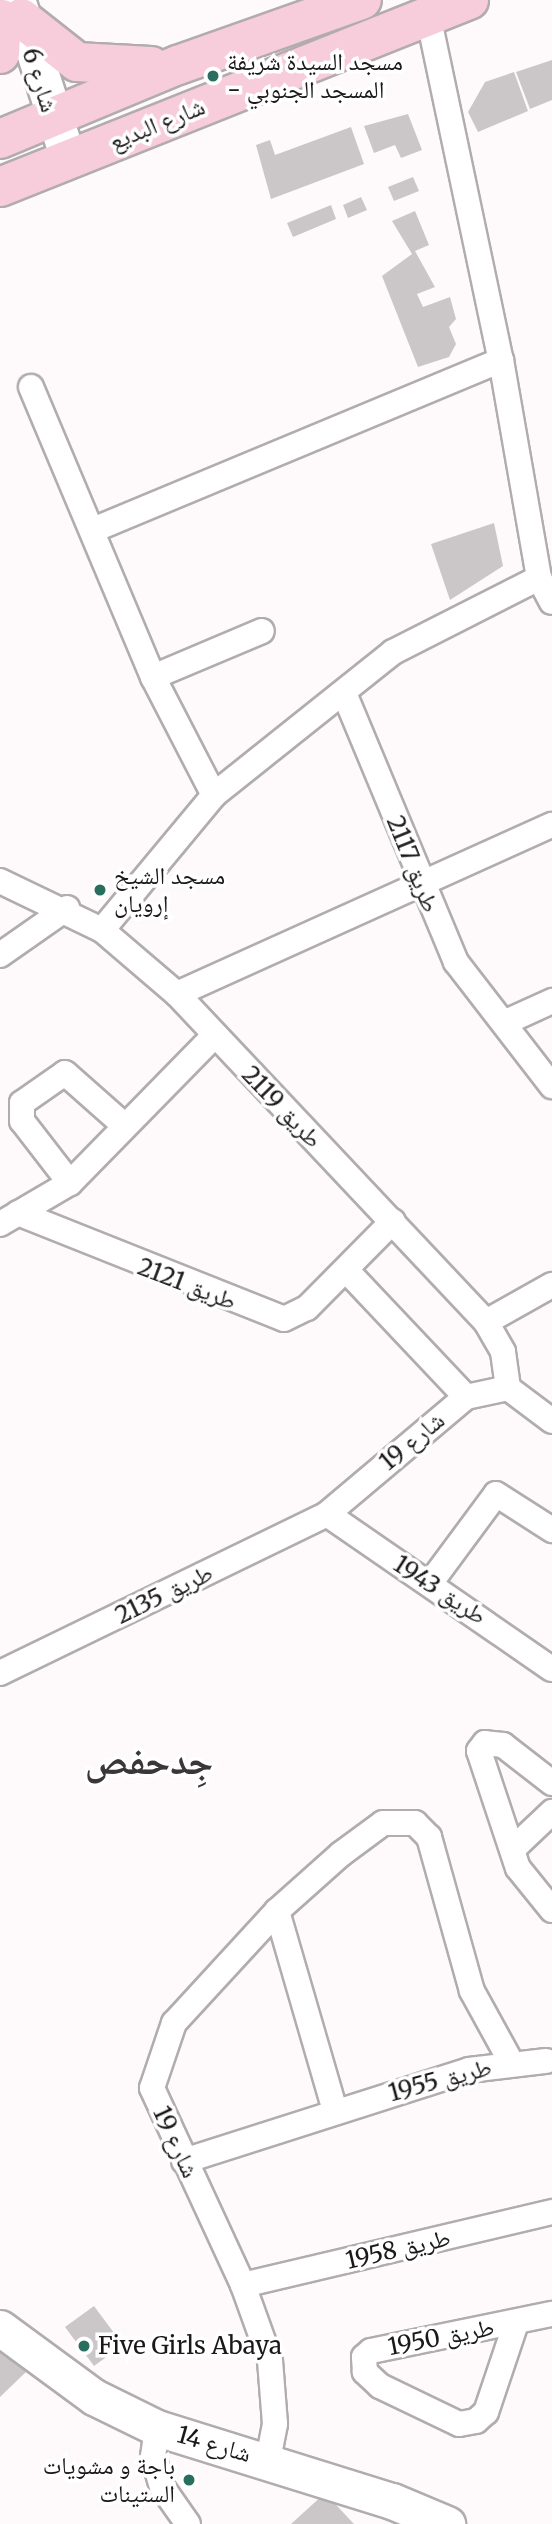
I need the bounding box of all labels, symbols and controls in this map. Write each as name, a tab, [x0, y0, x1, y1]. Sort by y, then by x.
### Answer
street label: شارع 6	[16, 44, 64, 116]
place label: مسجد السيدة شريفة - المسجد الجنوبي	[227, 48, 403, 104]
marker: مسجد السيدة شريفة - المسجد الجنوبي	[205, 68, 221, 84]
street label: شارع البديع	[105, 92, 209, 156]
street label: طريق 2117	[381, 812, 445, 916]
place label: مسجد الشيخ إرويان	[114, 862, 225, 918]
marker: مسجد الشيخ إرويان	[92, 882, 108, 898]
street label: طريق 2119	[236, 1060, 328, 1154]
street label: طريق 2121	[134, 1252, 240, 1316]
street label: شارع 19	[374, 1406, 450, 1476]
street label: طريق 1943	[388, 1549, 492, 1631]
street label: طريق 2135	[111, 1558, 217, 1630]
district label: جِدحفص	[85, 1738, 213, 1784]
street label: طريق 1955	[385, 2052, 495, 2108]
street label: شارع 19	[147, 2102, 205, 2182]
street label: طريق 1958	[343, 2223, 453, 2275]
street label: طريق 1950	[385, 2313, 497, 2361]
place label: Five Girls Abaya	[98, 2332, 282, 2360]
marker: Five Girls Abaya	[76, 2338, 92, 2354]
street label: شارع 14	[174, 2420, 254, 2468]
place label: باجة و مشويات الستينات	[43, 2452, 175, 2508]
marker: باجة و مشويات الستينات	[181, 2472, 197, 2488]

